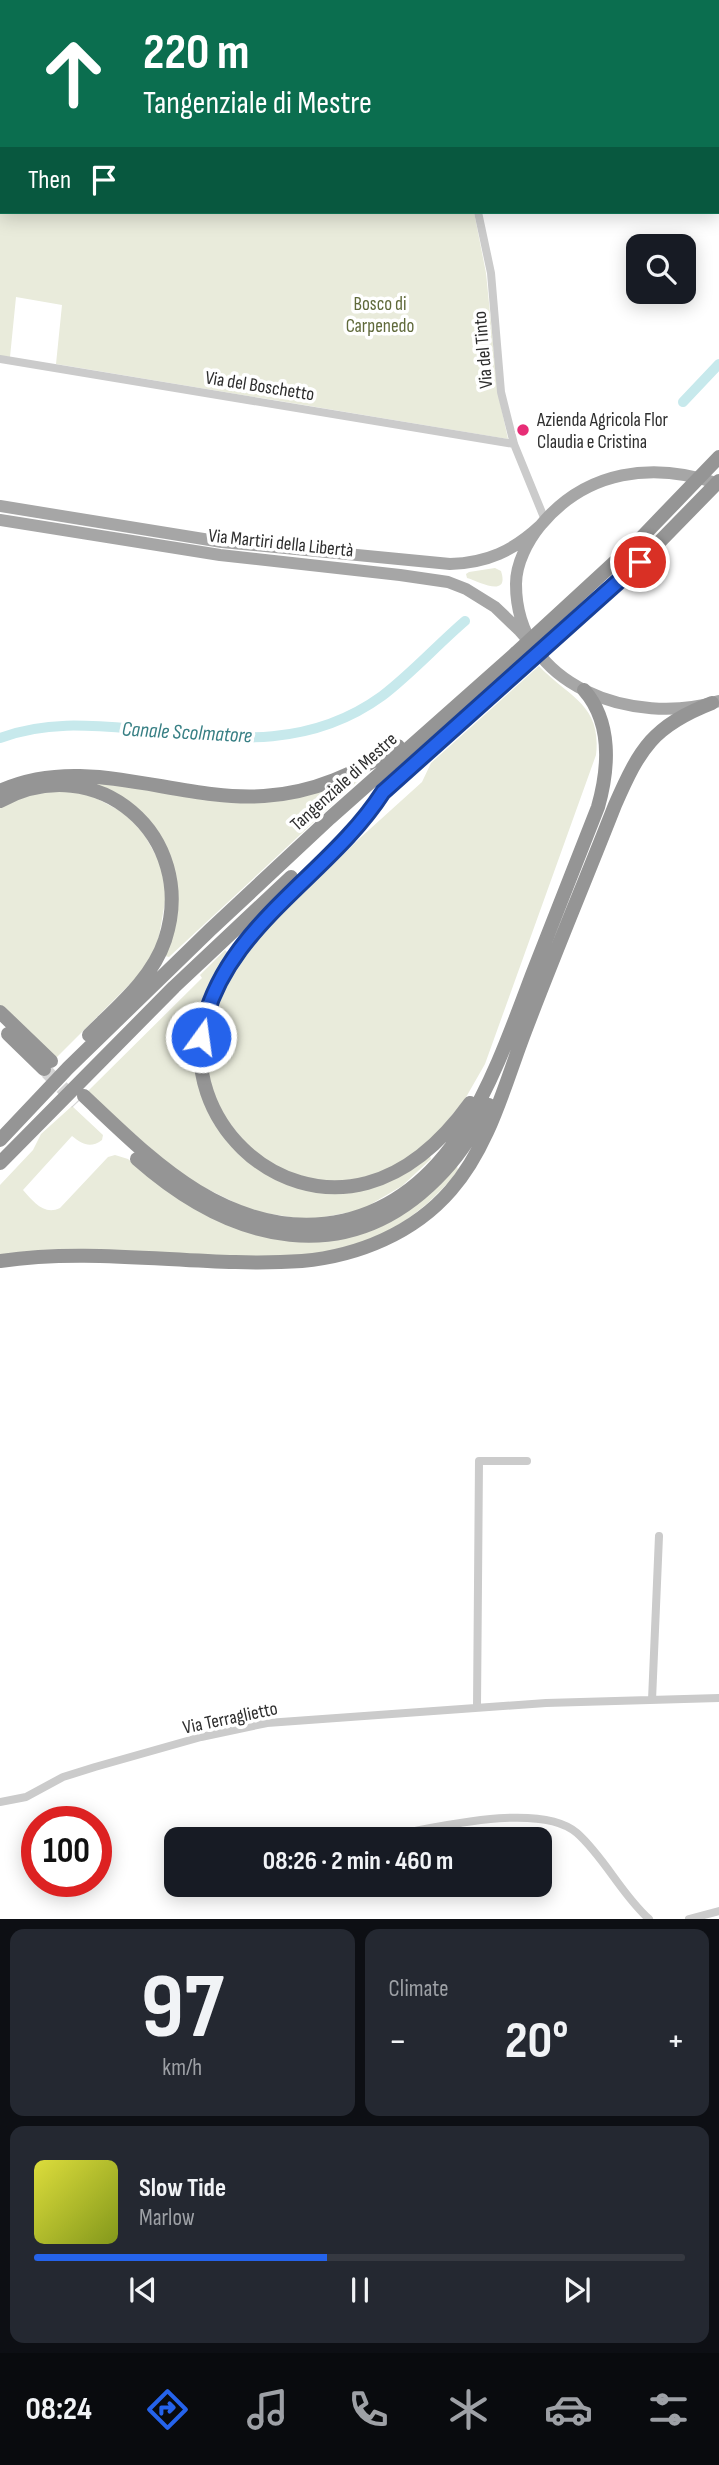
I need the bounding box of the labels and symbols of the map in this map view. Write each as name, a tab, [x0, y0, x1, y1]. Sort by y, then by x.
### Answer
park label: Bosco di Carpenedo	[346, 293, 414, 338]
street label: Via del Tinto	[469, 310, 498, 390]
street label: Via del Boschetto	[203, 366, 316, 406]
place label: Azienda Agricola Flor Claudia e Cristina	[536, 409, 669, 454]
marker: Azienda Agricola Flor Claudia e Cristina	[515, 422, 531, 438]
street label: Via Martiri della Libertà	[207, 524, 355, 563]
pin	[610, 532, 670, 592]
water label: Canale Scolmatore	[121, 717, 253, 748]
street label: Tangenziale di Mestre	[286, 728, 402, 836]
position arrow	[164, 1000, 238, 1074]
street label: Via Terraglietto	[181, 1697, 280, 1740]
speed limit sign: 100	[21, 1806, 112, 1897]

